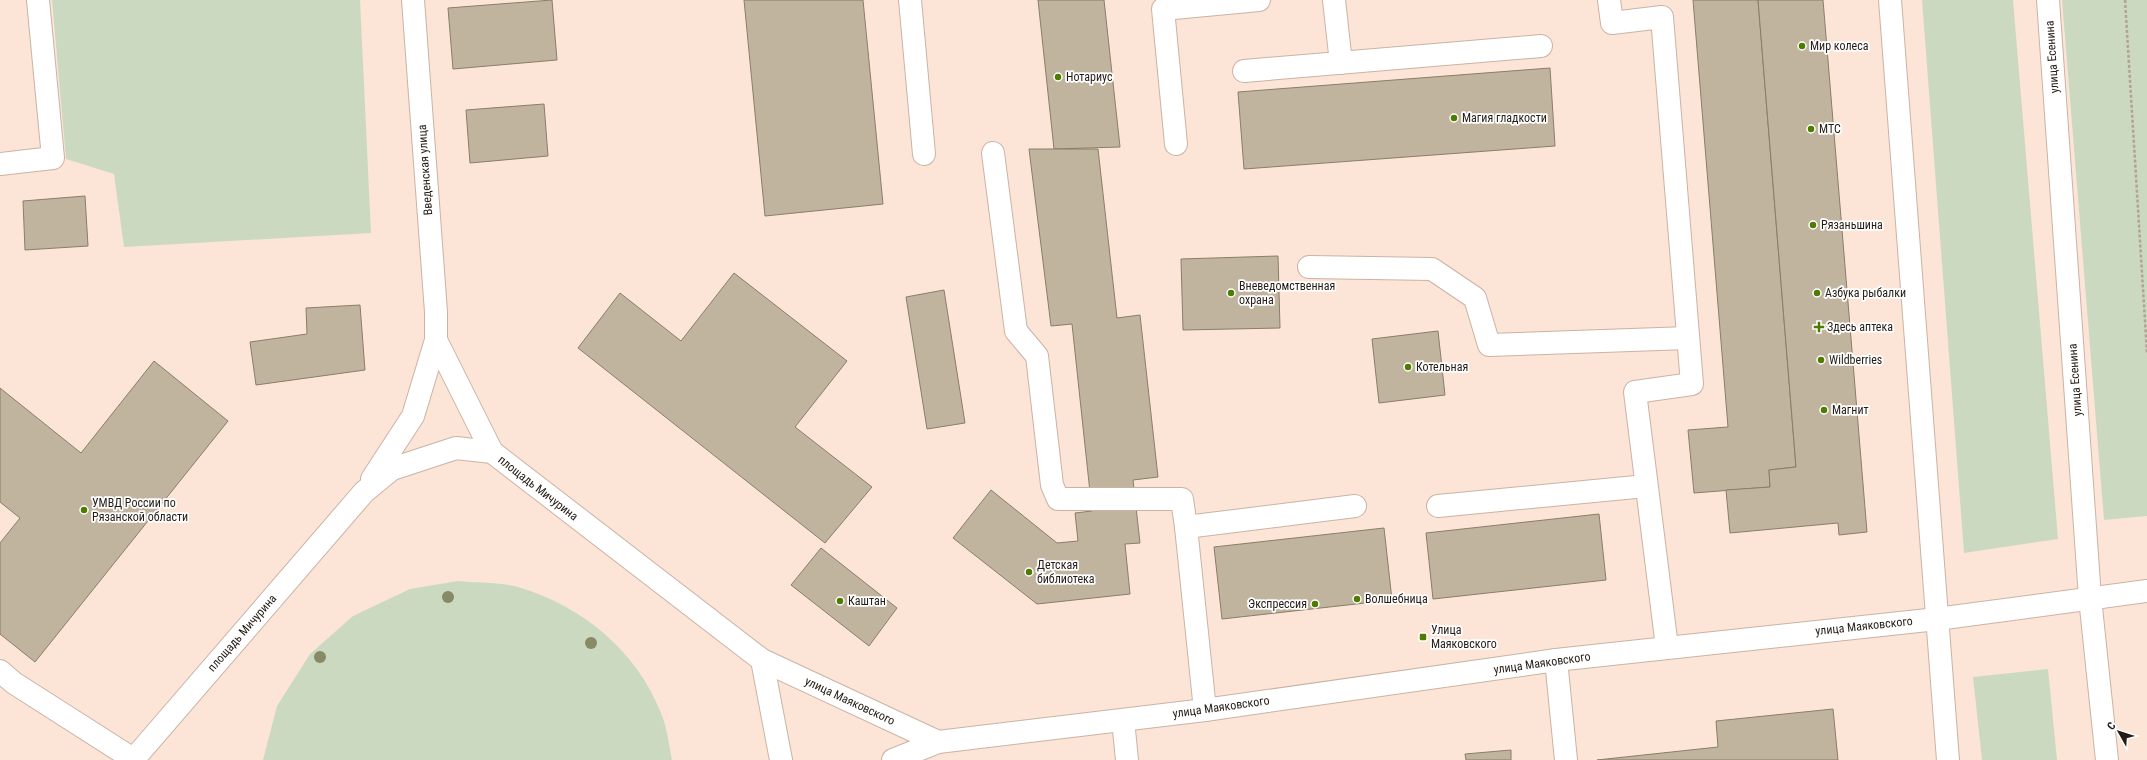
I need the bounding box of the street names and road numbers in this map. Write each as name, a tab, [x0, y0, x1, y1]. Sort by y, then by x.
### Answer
street label: улица Есенина	[2042, 20, 2062, 94]
street label: Введенская улица	[415, 124, 435, 216]
street label: улица Есенина	[2065, 343, 2085, 417]
street label: площадь Мичурина	[495, 452, 581, 524]
street label: площадь Мичурина	[205, 591, 279, 674]
street label: улица Маяковского	[1815, 614, 1913, 638]
street label: улица Маяковского	[1493, 649, 1591, 677]
street label: улица Маяковского	[803, 674, 897, 728]
street label: улица Маяковского	[1172, 693, 1270, 721]

